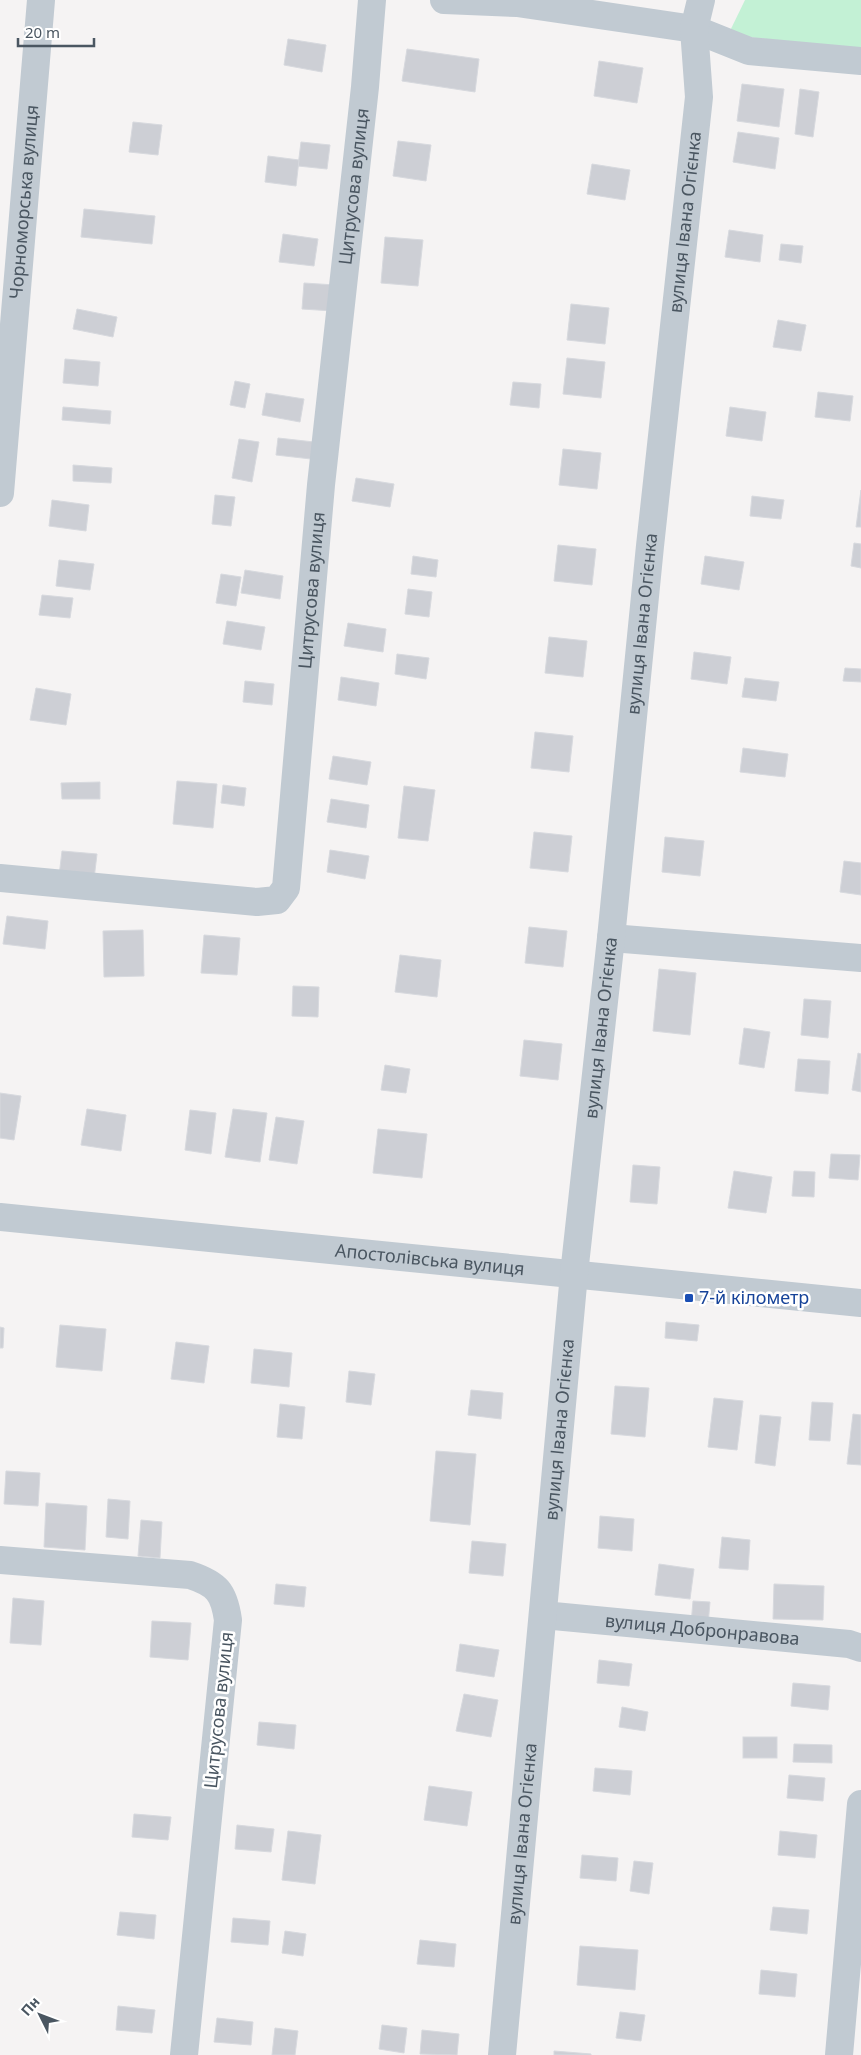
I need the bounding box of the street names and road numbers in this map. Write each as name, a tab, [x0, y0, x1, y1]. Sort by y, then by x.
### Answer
street label: Чорноморська вулиця	[3, 104, 43, 300]
street label: Цитрусова вулиця	[332, 107, 374, 266]
street label: вулиця Івана Огієнка	[663, 130, 706, 314]
street label: Цитрусова вулиця	[292, 511, 330, 670]
street label: вулиця Івана Огієнка	[620, 532, 662, 716]
street label: вулиця Івана Огієнка	[578, 936, 622, 1120]
street label: Апостолівська вулиця	[334, 1238, 526, 1280]
street label: вулиця Івана Огієнка	[538, 1338, 579, 1522]
street label: вулиця Добронравова	[604, 1608, 801, 1650]
street label: Цитрусова вулиця	[198, 1630, 238, 1789]
street label: вулиця Івана Огієнка	[501, 1742, 542, 1926]

